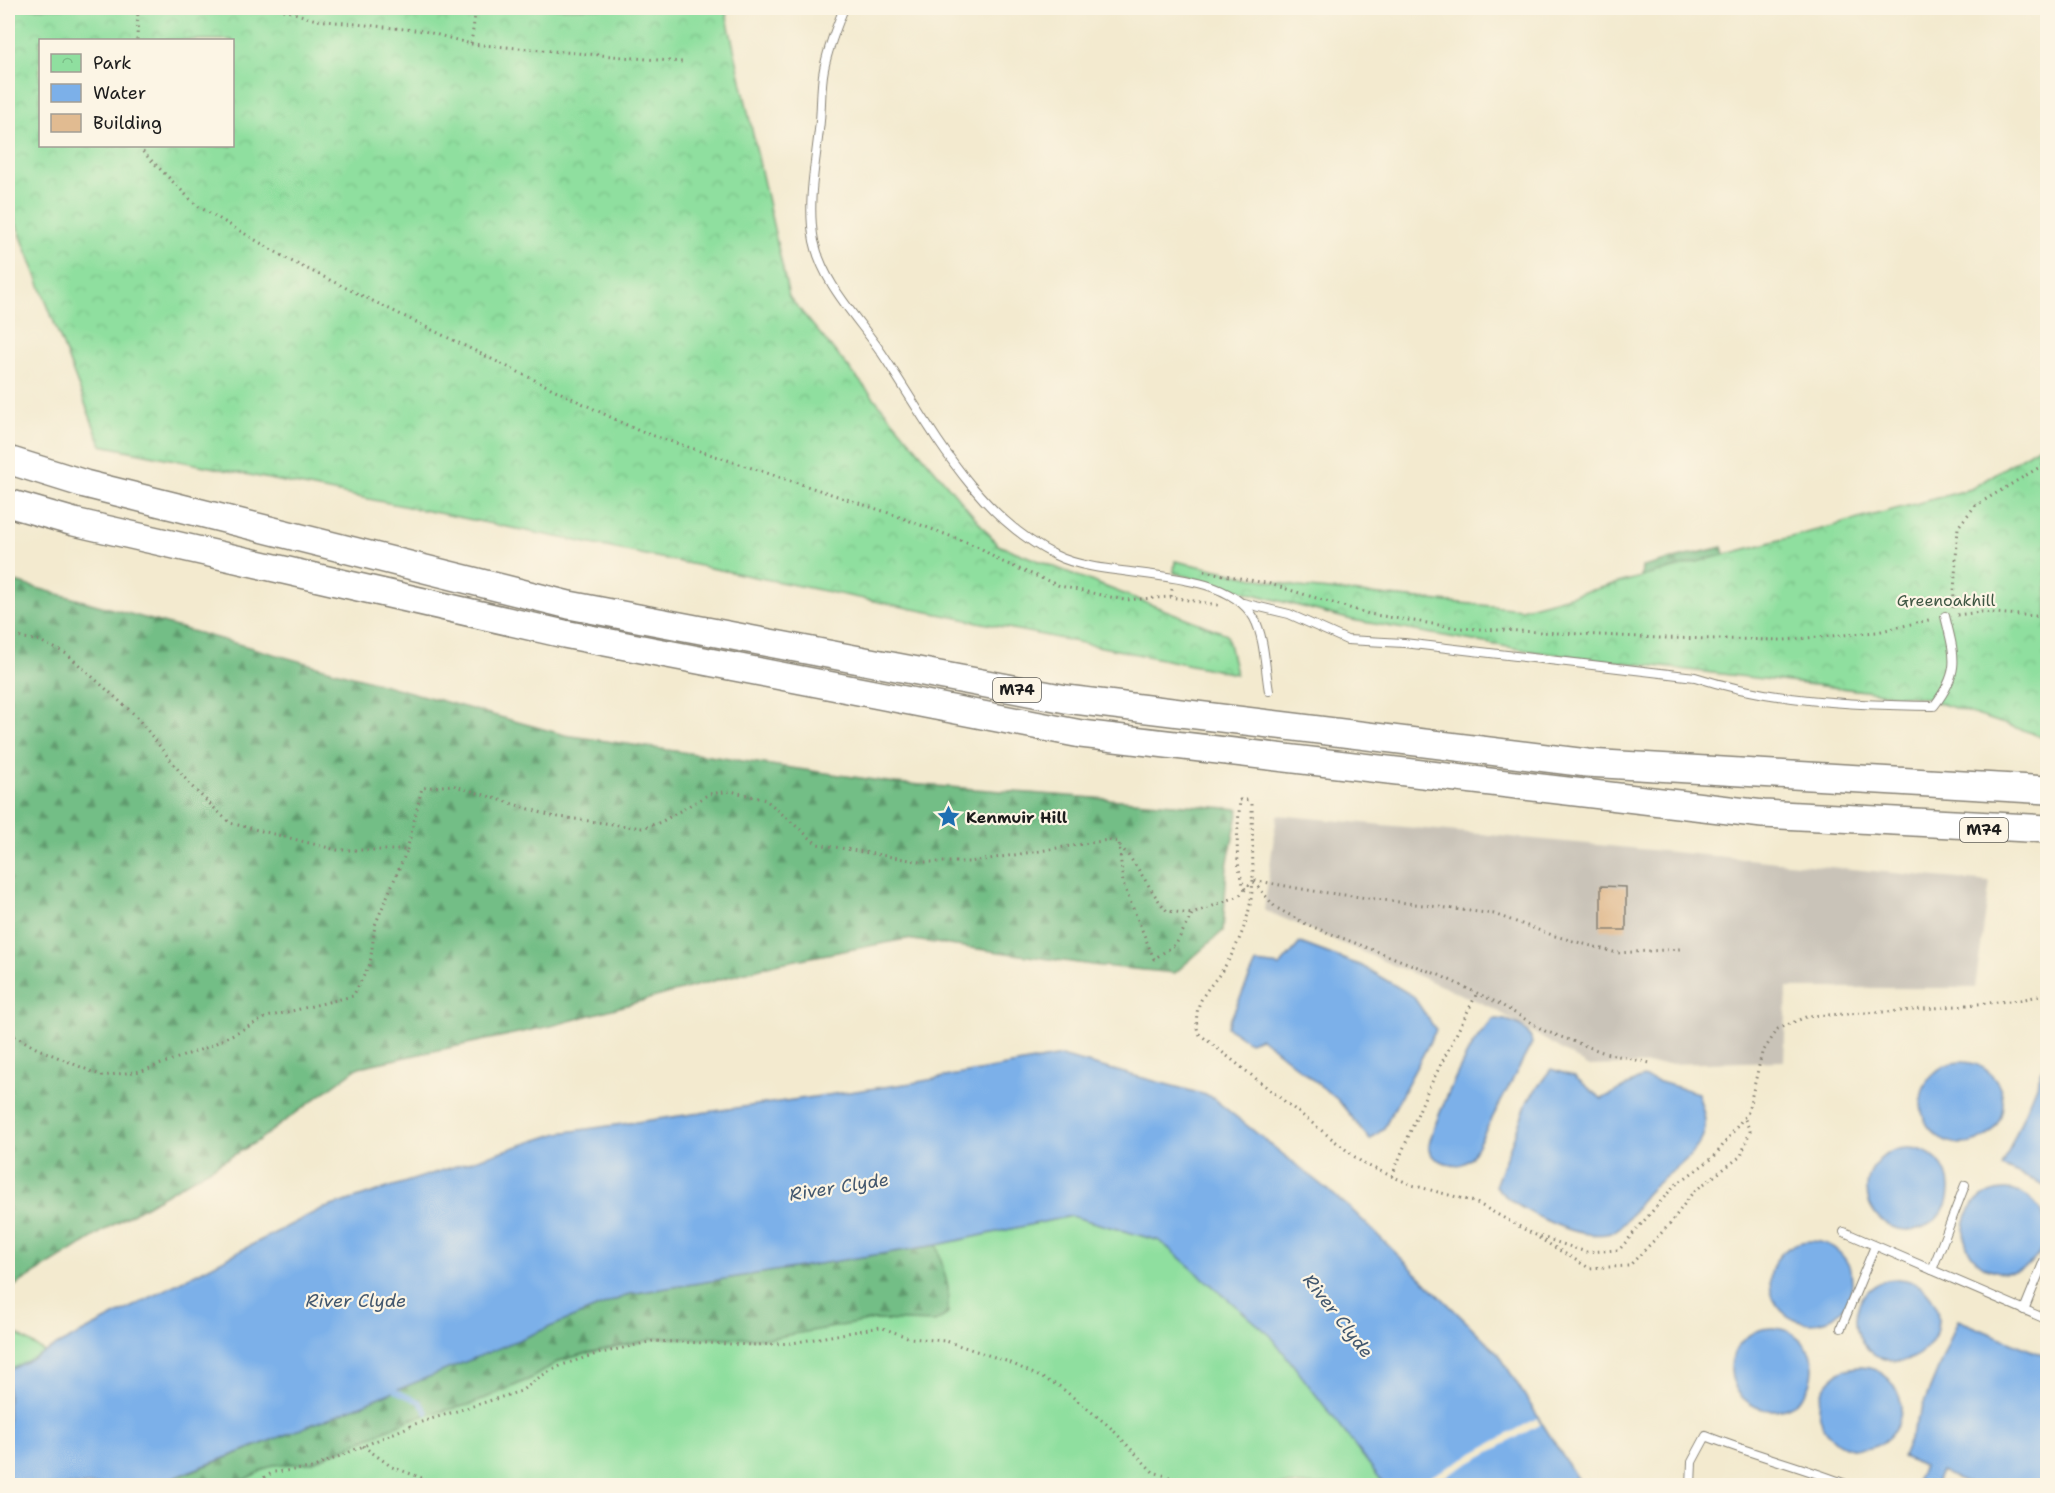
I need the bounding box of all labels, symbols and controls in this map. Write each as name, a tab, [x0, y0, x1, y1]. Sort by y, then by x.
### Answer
legend	[39, 39, 234, 147]
text: Park	[93, 51, 132, 75]
text: Water	[93, 81, 146, 105]
text: Building	[93, 111, 162, 135]
park label: Greenoakhill	[1897, 590, 1995, 611]
road number: M74	[993, 678, 1041, 702]
place icon: Kenmuir Hill	[935, 804, 961, 830]
place label: Kenmuir Hill	[966, 807, 1068, 828]
road number: M74	[1960, 818, 2008, 842]
water label: River Clyde	[787, 1167, 891, 1207]
water label: River Clyde	[1298, 1269, 1378, 1363]
water label: River Clyde	[306, 1289, 406, 1313]

